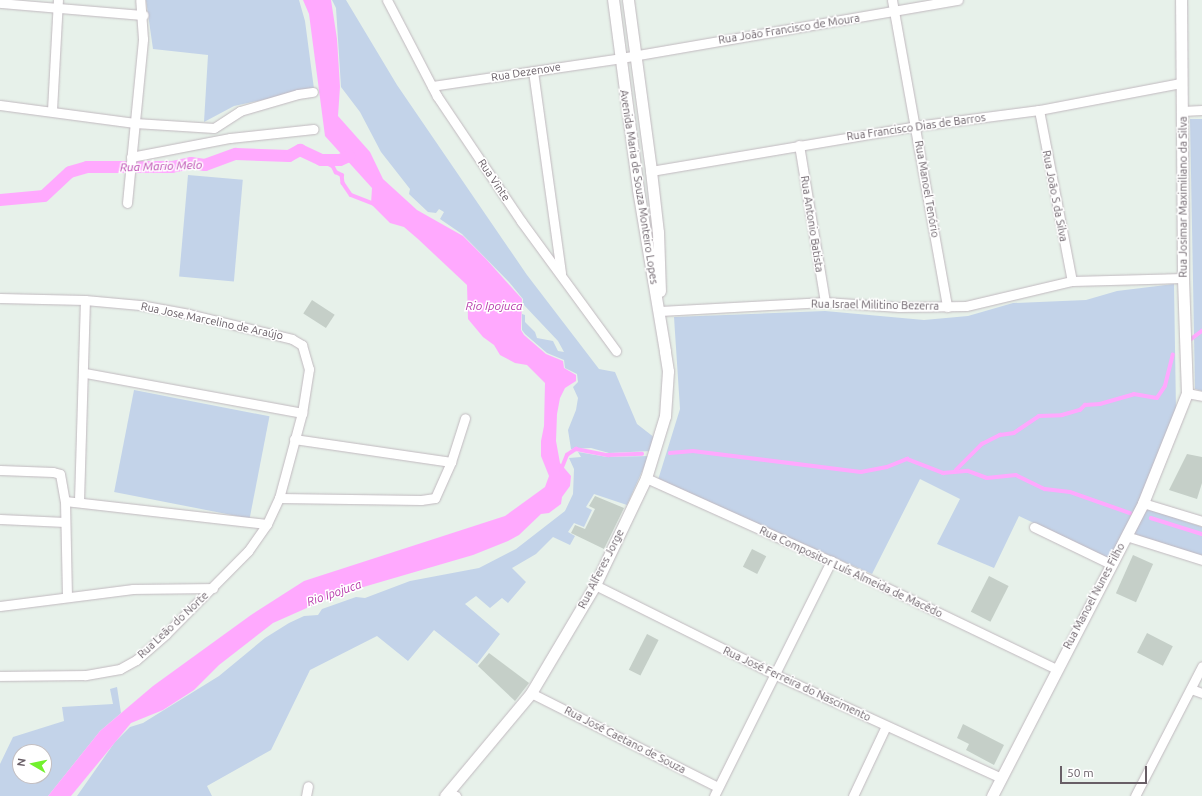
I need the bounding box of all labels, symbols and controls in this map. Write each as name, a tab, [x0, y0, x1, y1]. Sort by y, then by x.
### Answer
street label: Rua João Francisco de Moura	[717, 11, 861, 47]
street label: Rua Dezenove	[490, 60, 562, 84]
street label: Avenida Maria de Souza Monteiro Lopes	[617, 89, 661, 285]
street label: Rua Francisco Dias de Barros	[846, 111, 986, 143]
street label: Rua Josimar Maximiliano da Silva	[1176, 116, 1190, 278]
street label: Rua Manoel Tenório	[912, 139, 942, 239]
street label: Rua João S da Silva	[1040, 149, 1070, 243]
street label: Rua Vinte	[475, 156, 513, 204]
water label: Rua Mario Melo	[120, 157, 202, 175]
street label: Rua Antonio Batista	[798, 175, 826, 273]
street label: Rua Israel Militino Bezerra	[811, 297, 939, 313]
street label: Rua Jose Marcelino de Araújo	[140, 299, 284, 343]
water label: Rio Ipojuca	[466, 299, 522, 313]
street label: Rua Compositor Luís Almeida de Macêdo	[757, 524, 945, 620]
street label: Rua Alferes Jorge	[575, 527, 627, 611]
street label: Rua Manoel Nunes Filho	[1060, 541, 1128, 651]
water label: Rio Ipojuca	[305, 577, 363, 609]
street label: Rua Leão do Norte	[135, 589, 211, 661]
street label: Rua José Ferreira do Nascimento	[721, 644, 873, 724]
street label: Rua José Caetano de Souza	[562, 704, 688, 776]
north arrow	[12, 744, 52, 784]
text: N	[15, 757, 28, 767]
scale bar	[1062, 758, 1149, 784]
text: 50 m	[1067, 766, 1094, 779]

